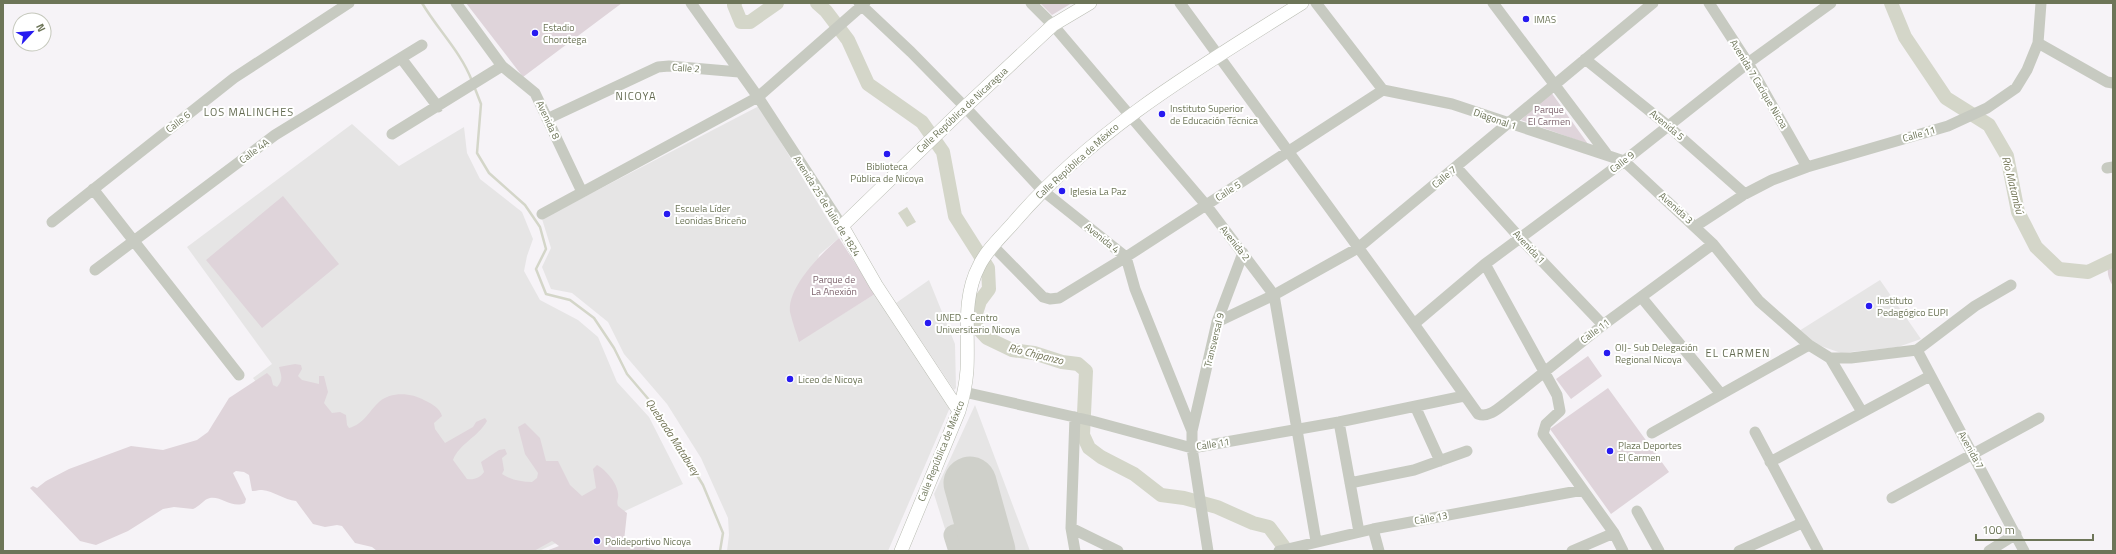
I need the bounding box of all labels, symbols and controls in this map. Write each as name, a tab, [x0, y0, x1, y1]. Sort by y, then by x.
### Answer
north arrow	[12, 12, 52, 52]
place label: IMAS	[1534, 12, 1556, 27]
marker: IMAS	[1521, 14, 1531, 24]
place label: Estadio Chorotega	[543, 20, 586, 47]
text: N	[32, 21, 50, 35]
marker: Estadio Chorotega	[530, 28, 540, 38]
street label: Avenida 7 Cacique Nicoa	[1726, 37, 1792, 131]
street label: Calle 2	[672, 60, 700, 76]
street label: Calle República de Nicaragua	[913, 64, 1011, 156]
district label: NICOYA	[616, 88, 656, 104]
street label: Avenida 8	[532, 98, 564, 142]
place label: Instituto Superior de Educación Técnica	[1170, 101, 1258, 128]
park label: Parque El Carmen	[1528, 102, 1570, 129]
district label: LOS MALINCHES	[204, 104, 294, 120]
street label: Diagonal 1	[1471, 105, 1519, 133]
street label: Avenida 5	[1646, 106, 1688, 144]
street label: Calle 6	[162, 107, 194, 137]
marker: Instituto Superior de Educación Técnica	[1157, 109, 1167, 119]
street label: Calle República de México	[1032, 119, 1122, 203]
street label: Calle 11	[1901, 122, 1937, 146]
street label: Calle 4A	[236, 135, 272, 167]
street label: Calle 9	[1606, 147, 1638, 177]
marker: Biblioteca Pública de Nicoya	[882, 149, 892, 159]
street label: Avenida 25 de Julio de 1824	[790, 153, 864, 260]
water label: Río Matambú	[1998, 155, 2028, 217]
place label: Biblioteca Pública de Nicoya	[850, 159, 924, 186]
street label: Calle 7	[1428, 162, 1460, 192]
street label: Calle 5	[1212, 177, 1244, 205]
place label: Iglesia La Paz	[1070, 184, 1127, 199]
marker: Iglesia La Paz	[1057, 186, 1067, 196]
street label: Avenida 3	[1656, 189, 1696, 227]
place label: Escuela Líder Leonidas Briceño	[675, 201, 747, 228]
marker: Escuela Líder Leonidas Briceño	[662, 209, 672, 219]
street label: Avenida 4	[1081, 219, 1123, 257]
street label: Avenida 2	[1216, 222, 1254, 264]
street label: Avenida 1	[1509, 227, 1549, 267]
park label: Parque de La Anexión	[811, 272, 857, 299]
place label: Instituto Pedagógico EUPI	[1877, 293, 1948, 320]
marker: Instituto Pedagógico EUPI	[1864, 301, 1874, 311]
place label: UNED - Centro Universitario Nicoya	[936, 310, 1020, 337]
street label: Transversal 9	[1200, 311, 1228, 369]
street label: Calle 11	[1577, 315, 1613, 347]
marker: UNED - Centro Universitario Nicoya	[923, 318, 933, 328]
water label: Río Chipanzo	[1007, 339, 1066, 369]
place label: OIJ- Sub Delegación Regional Nicoya	[1615, 340, 1698, 367]
district label: EL CARMEN	[1706, 345, 1770, 361]
marker: OIJ- Sub Delegación Regional Nicoya	[1602, 348, 1612, 358]
place label: Liceo de Nicoya	[798, 372, 863, 387]
marker: Liceo de Nicoya	[785, 374, 795, 384]
water label: Quebrada Matabuey	[642, 395, 705, 480]
street label: Calle República de México	[914, 398, 968, 504]
street label: Avenida 7	[1954, 428, 1988, 472]
street label: Calle 11	[1195, 434, 1231, 454]
place label: Plaza Deportes El Carmen	[1618, 438, 1682, 465]
marker: Plaza Deportes El Carmen	[1605, 446, 1615, 456]
street label: Calle 13	[1413, 508, 1449, 528]
scale bar	[1976, 516, 2093, 542]
text: 100 m	[1982, 520, 2015, 539]
place label: Polideportivo Nicoya	[605, 534, 691, 549]
marker: Polideportivo Nicoya	[592, 536, 602, 546]

